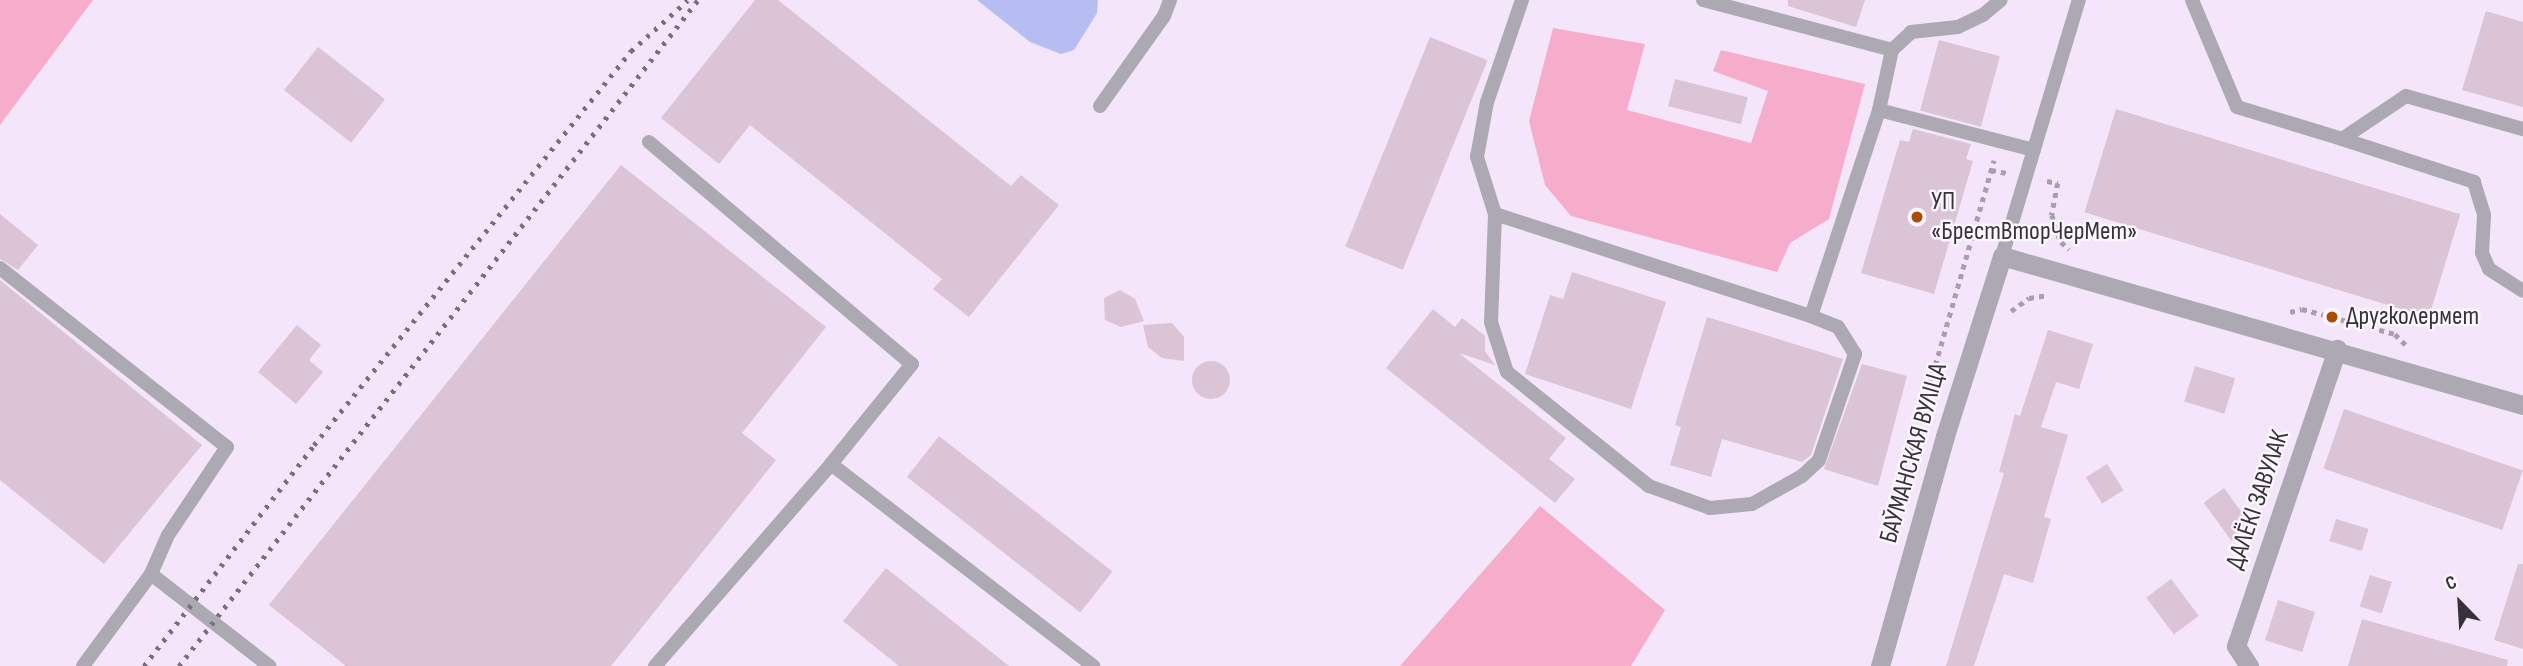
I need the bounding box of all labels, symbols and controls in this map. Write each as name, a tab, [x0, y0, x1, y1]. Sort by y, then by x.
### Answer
place label: УП «БрестВторЧерМет»	[1931, 186, 2137, 248]
marker: УП «БрестВторЧерМет»	[1909, 209, 1925, 225]
place label: Другколермет	[2346, 301, 2479, 333]
marker: Другколермет	[2324, 309, 2340, 325]
street label: БАЎМАНСКАЯ ВУЛІЦА	[1873, 359, 1955, 547]
street label: ДАЛЁКІ ЗАВУЛАК	[2220, 426, 2296, 574]
north arrow	[2425, 568, 2495, 638]
text: С	[2442, 571, 2460, 596]

